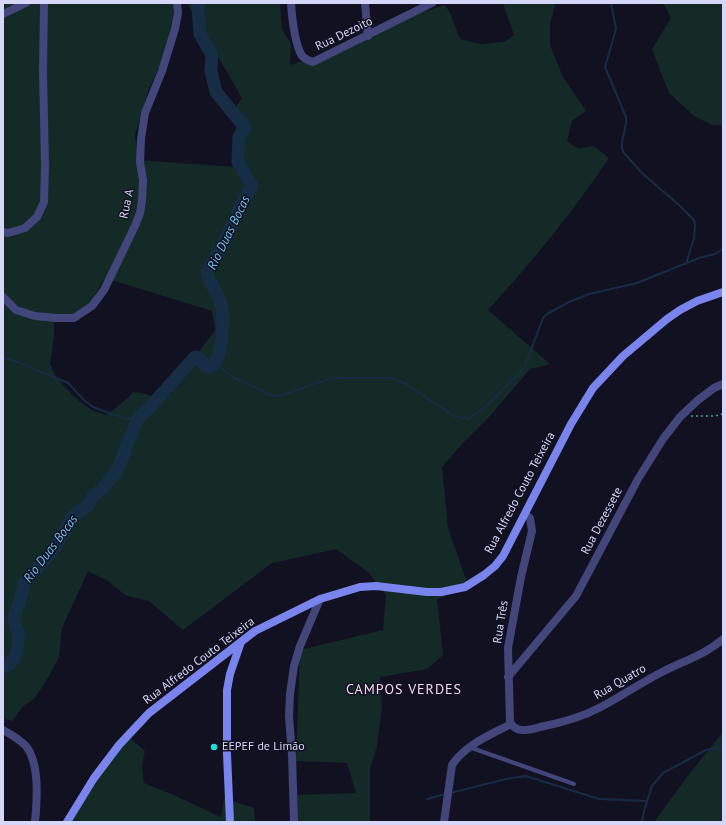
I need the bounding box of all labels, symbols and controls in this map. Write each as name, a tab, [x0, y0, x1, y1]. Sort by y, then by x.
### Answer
street label: Rua Dezoito	[313, 14, 375, 54]
street label: Rua A	[117, 188, 137, 220]
water label: Rio Duas Bocas	[204, 193, 254, 273]
street label: Rua Alfredo Couto Teixeira	[482, 430, 558, 556]
street label: Rua Dezessete	[578, 485, 626, 557]
water label: Rio Duas Bocas	[21, 512, 81, 586]
street label: Rua Três	[491, 600, 511, 644]
street label: Rua Alfredo Couto Teixeira	[140, 614, 258, 708]
street label: Rua Quatro	[591, 661, 649, 703]
district label: CAMPOS VERDES	[346, 682, 462, 698]
place label: EEPEF de Limão	[222, 740, 305, 754]
marker: EEPEF de Limão	[209, 742, 219, 752]

